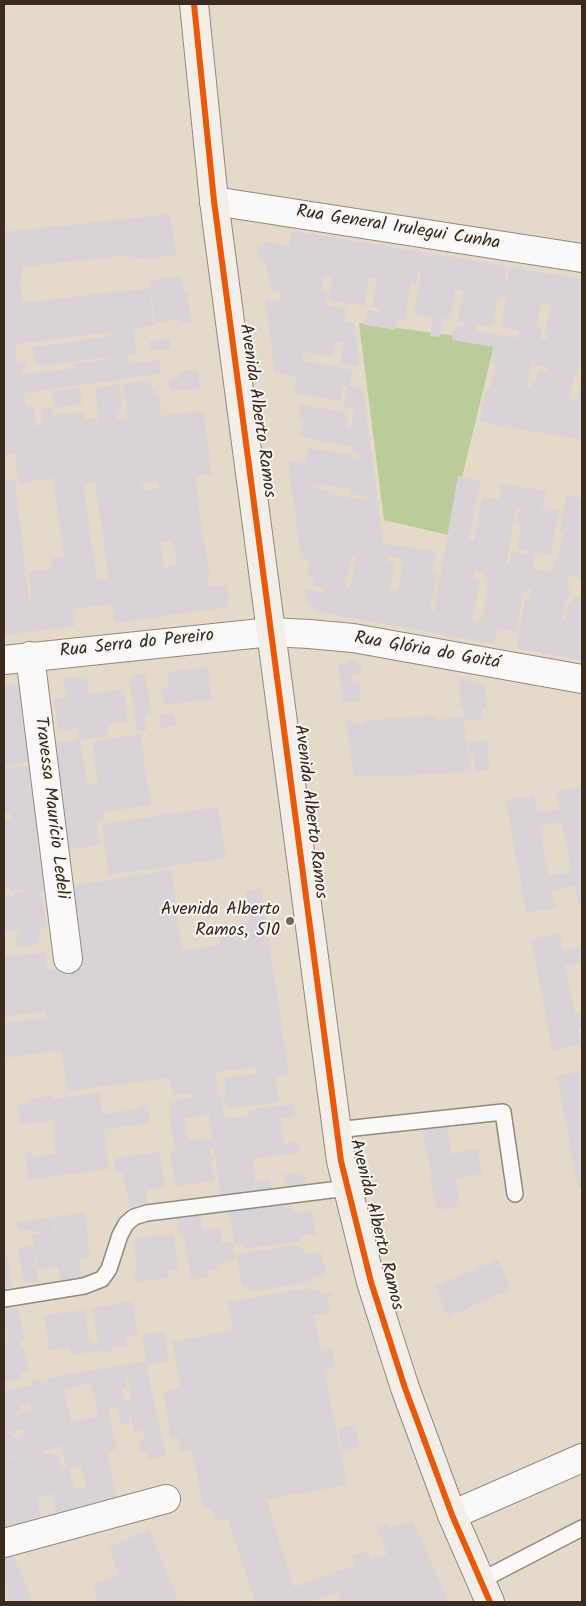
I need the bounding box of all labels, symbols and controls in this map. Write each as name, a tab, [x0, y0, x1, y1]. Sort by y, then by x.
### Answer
street label: Rua General Irulegui Cunha	[294, 202, 502, 256]
street label: Avenida Alberto Ramos	[233, 323, 279, 499]
street label: Rua Serra do Pereiro	[59, 626, 215, 664]
street label: Rua Glória do Goitá	[352, 629, 502, 675]
street label: Travessa Maurício Ledeli	[28, 716, 72, 900]
street label: Avenida Alberto Ramos	[288, 724, 330, 900]
place label: Avenida Alberto Ramos, 510	[161, 900, 280, 942]
marker: Avenida Alberto Ramos, 510	[284, 915, 296, 927]
street label: Avenida Alberto Ramos	[343, 1137, 407, 1313]

